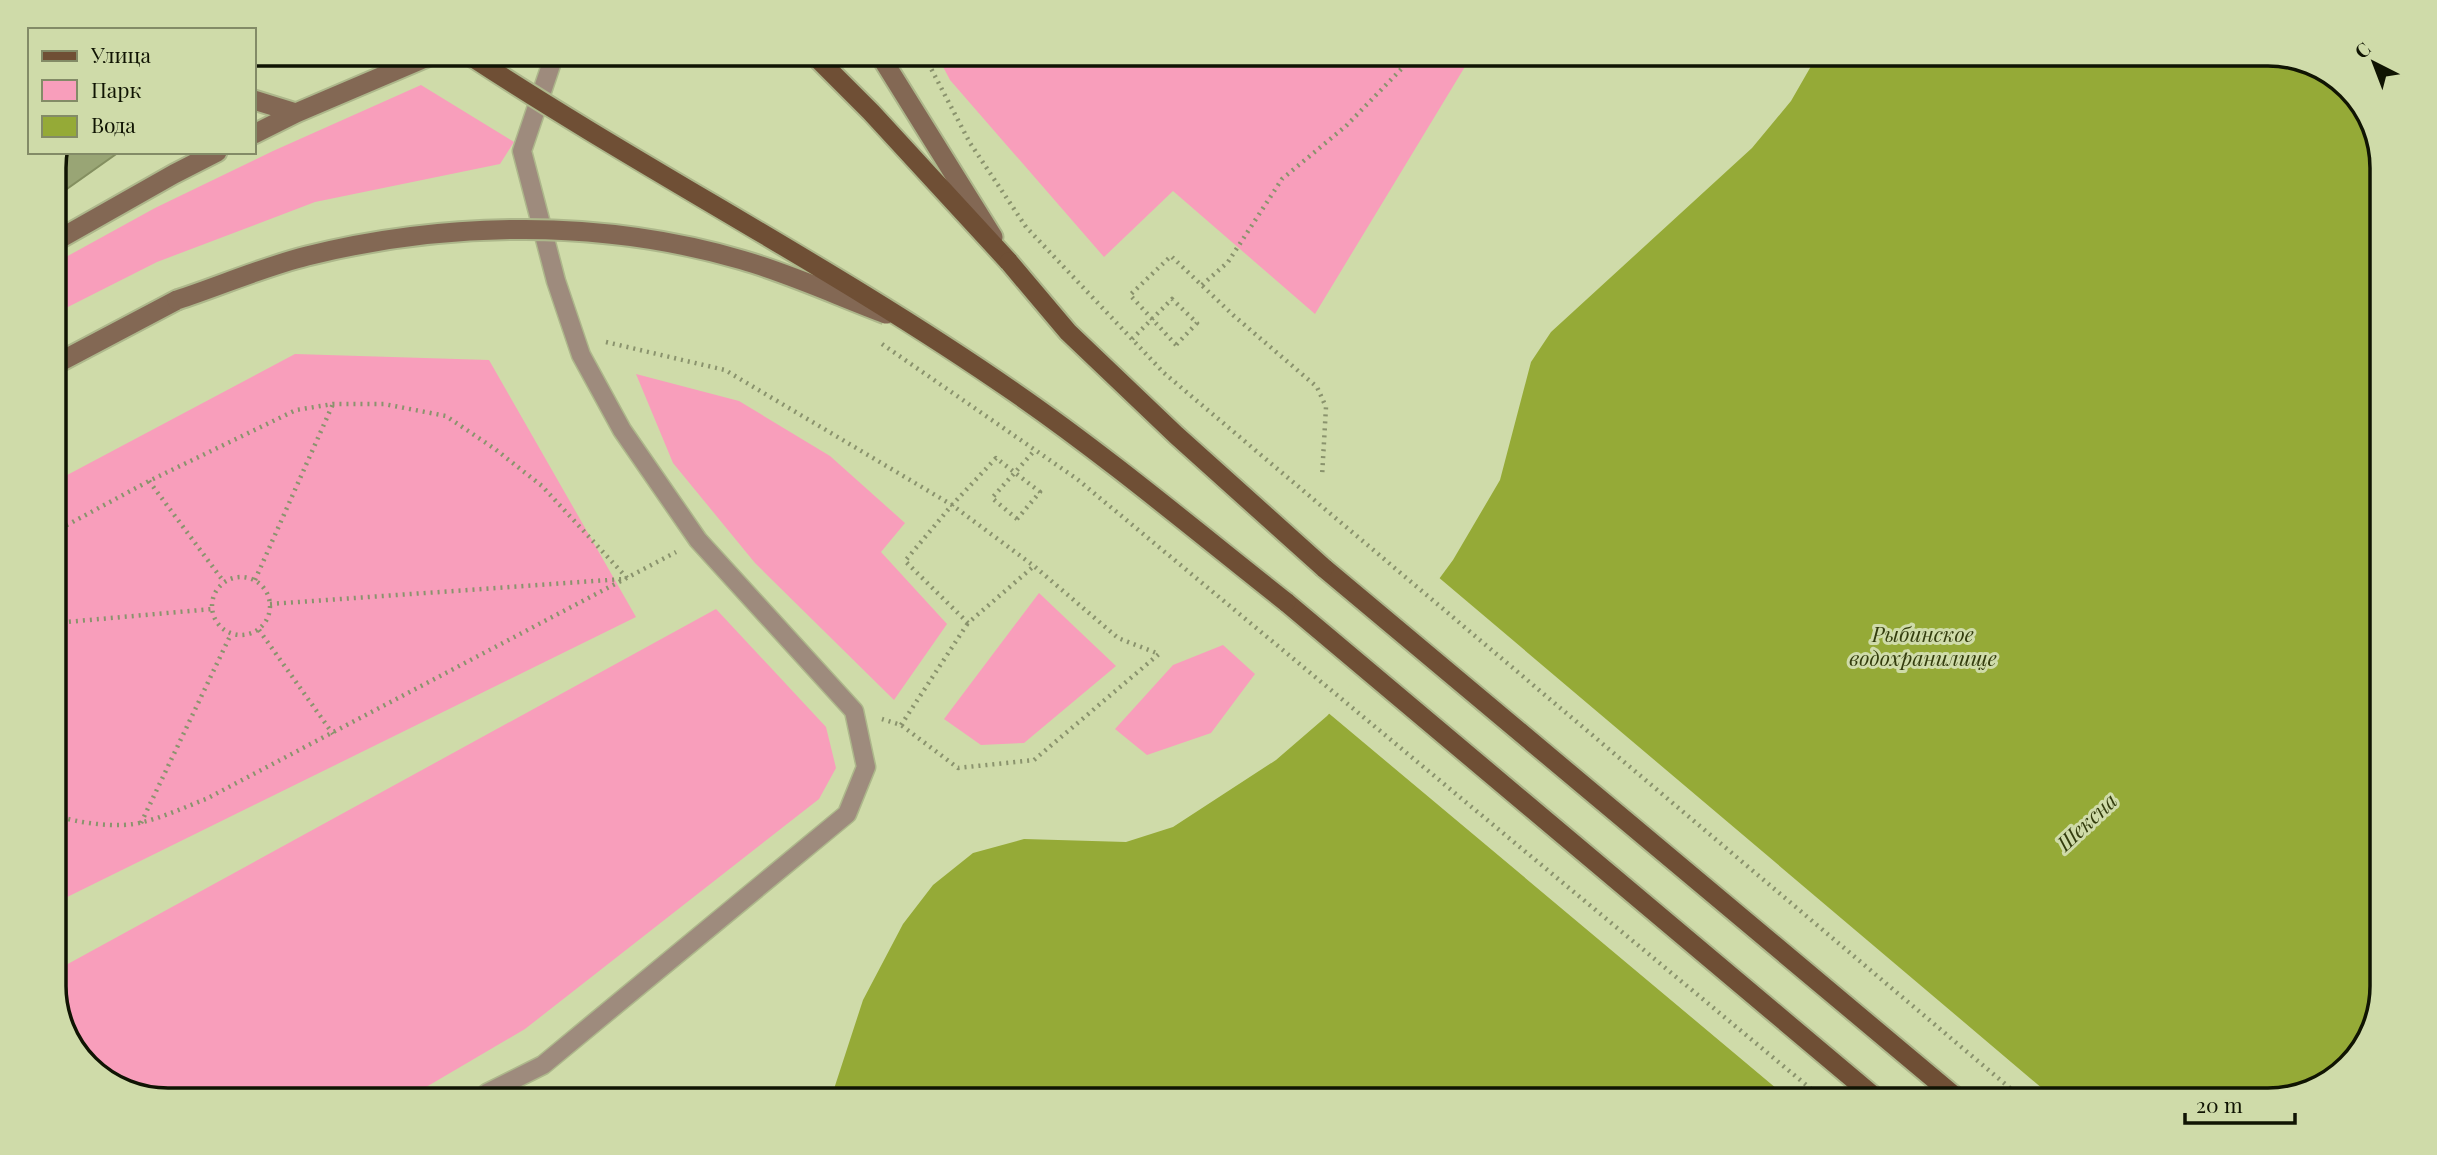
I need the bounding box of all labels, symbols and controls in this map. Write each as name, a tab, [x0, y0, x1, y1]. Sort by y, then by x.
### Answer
legend	[28, 28, 256, 154]
north arrow	[2339, 28, 2409, 98]
text: С	[2348, 35, 2376, 64]
text: Улица	[90, 40, 152, 68]
text: Парк	[91, 75, 141, 103]
text: Вода	[91, 110, 136, 138]
water label: Рыбинское водохранилище	[1849, 619, 1997, 671]
water label: Шексна	[2049, 786, 2122, 857]
scale bar	[2185, 1082, 2295, 1126]
text: 20 m	[2196, 1090, 2243, 1118]

